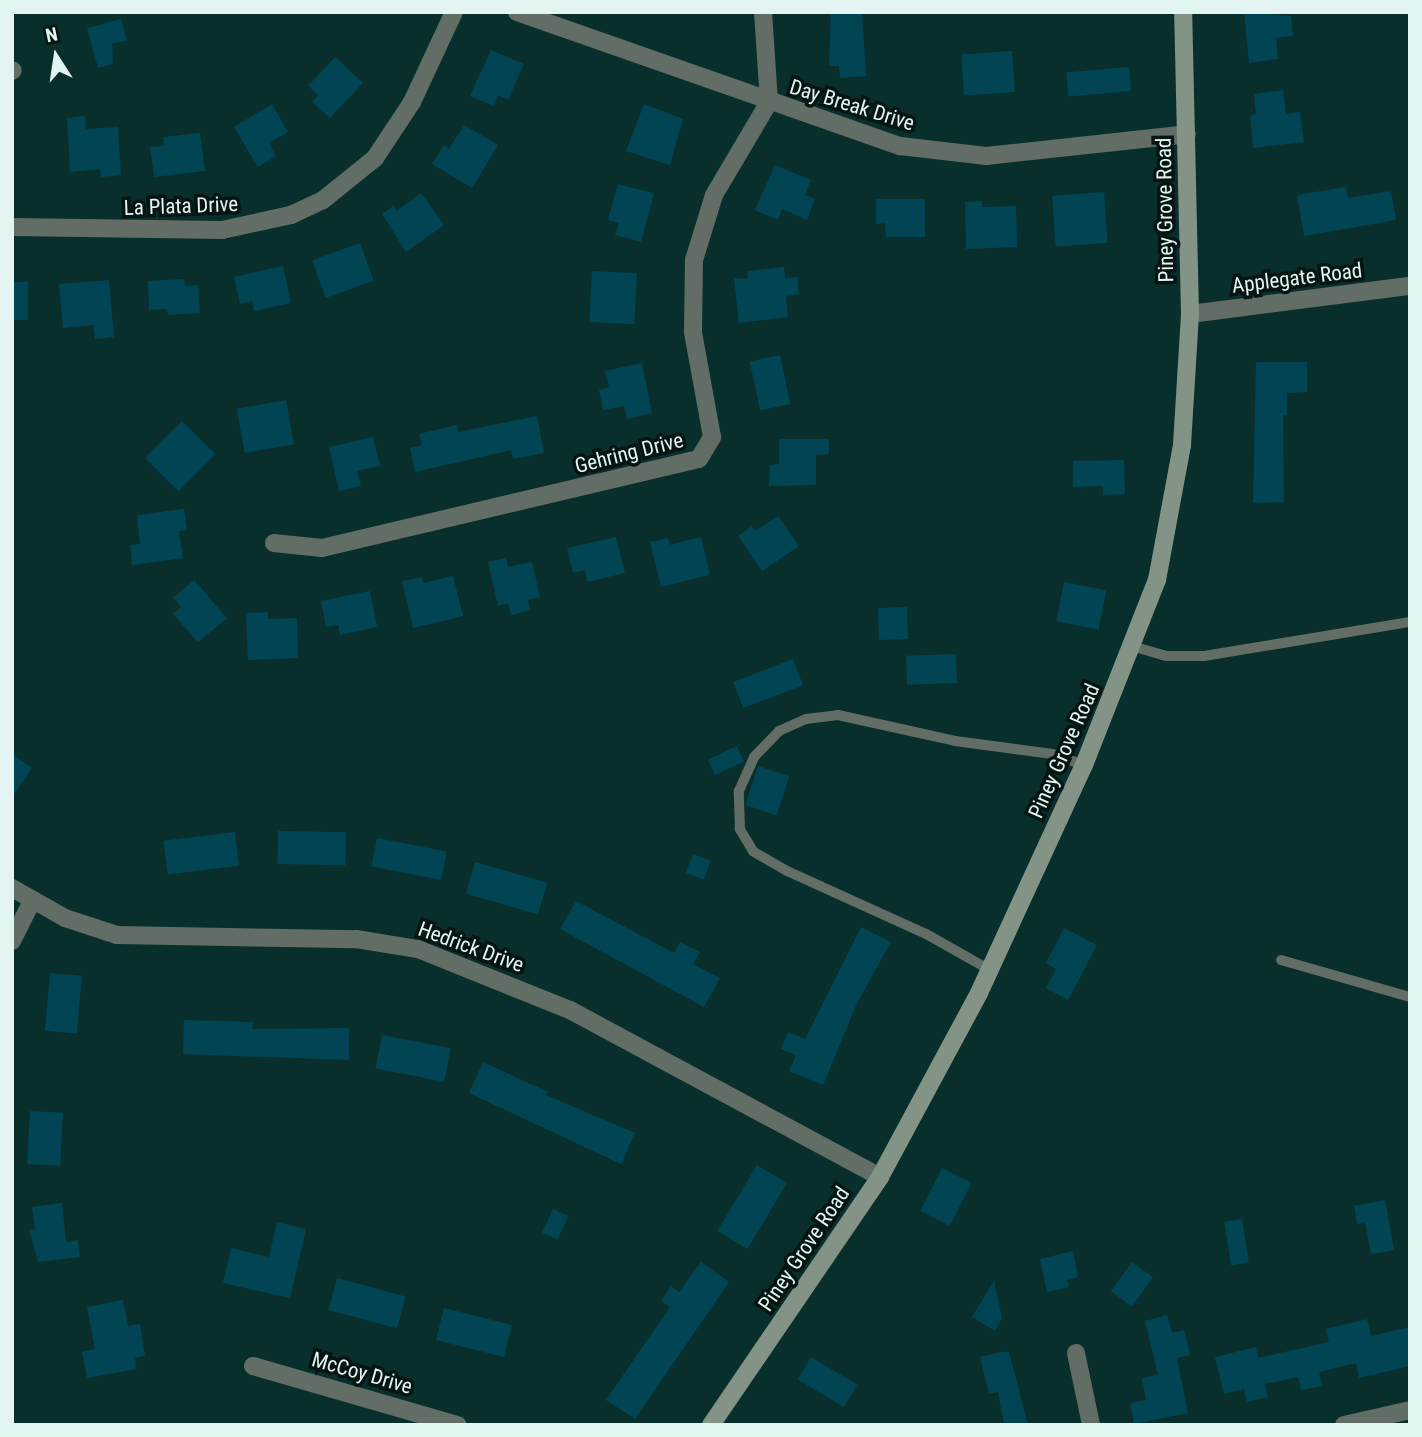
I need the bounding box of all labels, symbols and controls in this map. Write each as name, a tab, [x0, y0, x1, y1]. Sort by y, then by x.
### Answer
north arrow	[21, 21, 91, 91]
text: N	[43, 23, 60, 47]
street label: Day Break Drive	[787, 74, 917, 136]
street label: Piney Grove Road	[1151, 138, 1179, 282]
street label: La Plata Drive	[123, 191, 239, 221]
street label: Applegate Road	[1230, 258, 1364, 298]
street label: Gehring Drive	[572, 427, 686, 479]
street label: Piney Grove Road	[1023, 680, 1105, 822]
street label: Hedrick Drive	[415, 916, 527, 978]
street label: Piney Grove Road	[753, 1182, 855, 1316]
street label: McCoy Drive	[309, 1347, 415, 1399]

